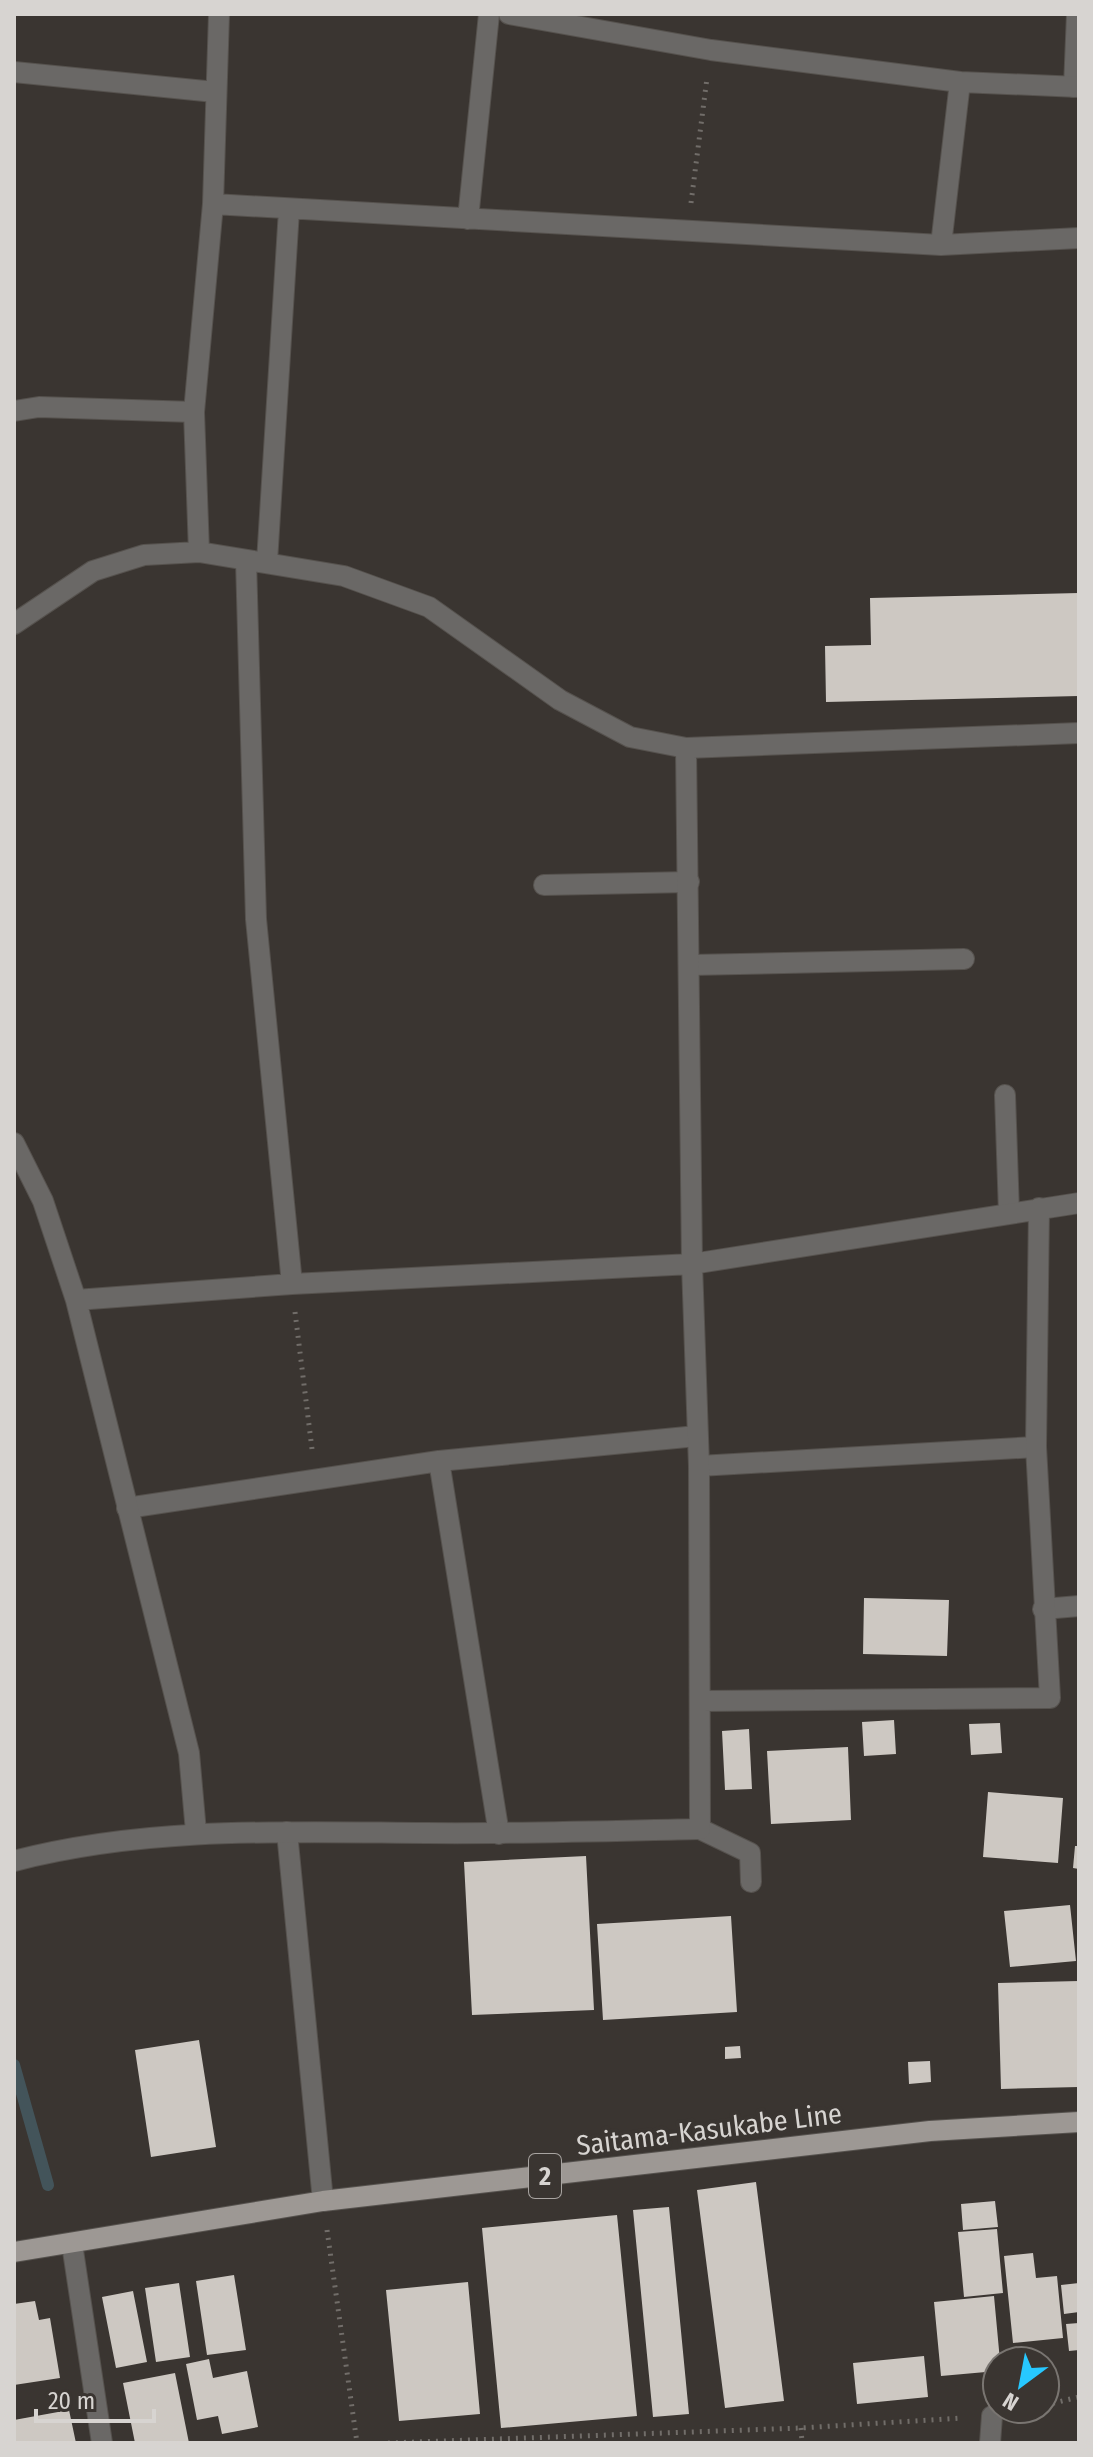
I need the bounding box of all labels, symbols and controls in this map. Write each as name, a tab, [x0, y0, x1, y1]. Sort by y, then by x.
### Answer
street label: Saitama-Kasukabe Line	[574, 2097, 844, 2162]
road number: 2	[529, 2154, 561, 2198]
north arrow	[981, 2345, 1061, 2425]
scale bar	[36, 2373, 154, 2423]
text: 20 m	[48, 2387, 95, 2415]
text: N	[998, 2387, 1023, 2416]

